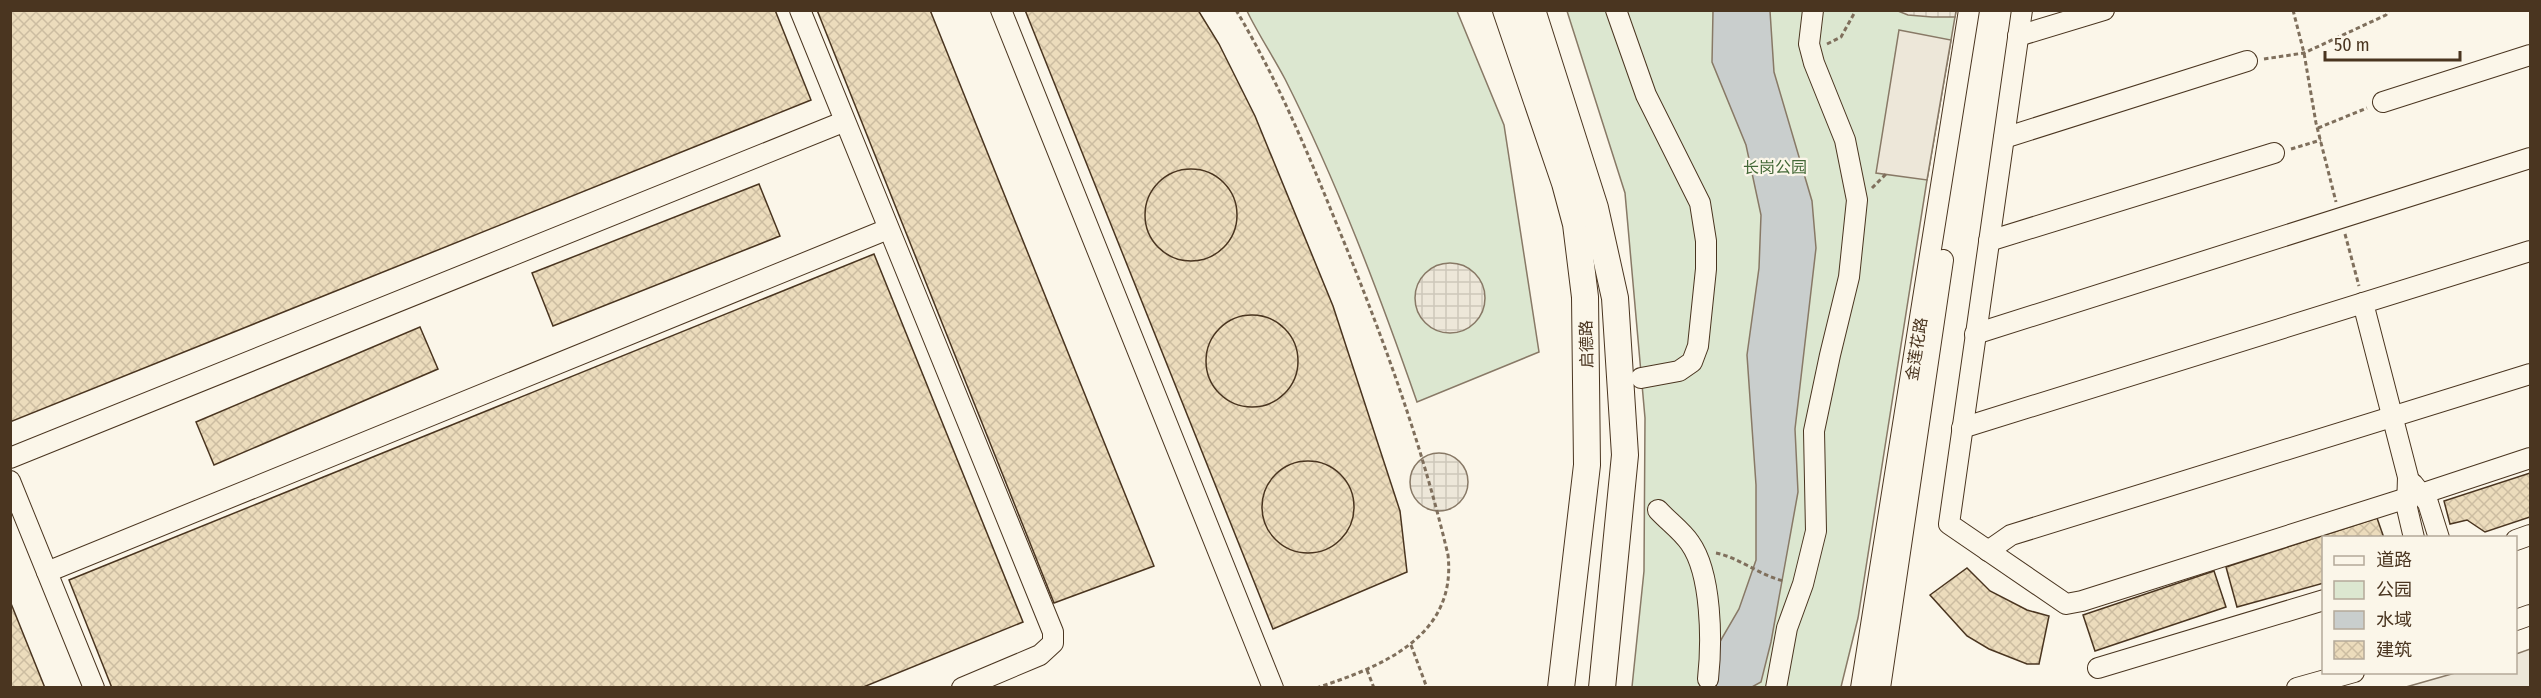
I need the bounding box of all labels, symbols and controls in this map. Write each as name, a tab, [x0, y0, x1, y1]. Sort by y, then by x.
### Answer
scale bar	[2325, 24, 2460, 62]
text: 50 m	[2334, 34, 2370, 56]
park label: 长岗公园	[1743, 158, 1807, 177]
street label: 金莲花路	[1902, 316, 1931, 382]
street label: 启德路	[1577, 320, 1596, 368]
legend	[2322, 536, 2517, 674]
text: 道路	[2376, 549, 2412, 571]
text: 公园	[2376, 579, 2412, 601]
text: 水域	[2376, 609, 2412, 631]
text: 建筑	[2376, 639, 2412, 661]

